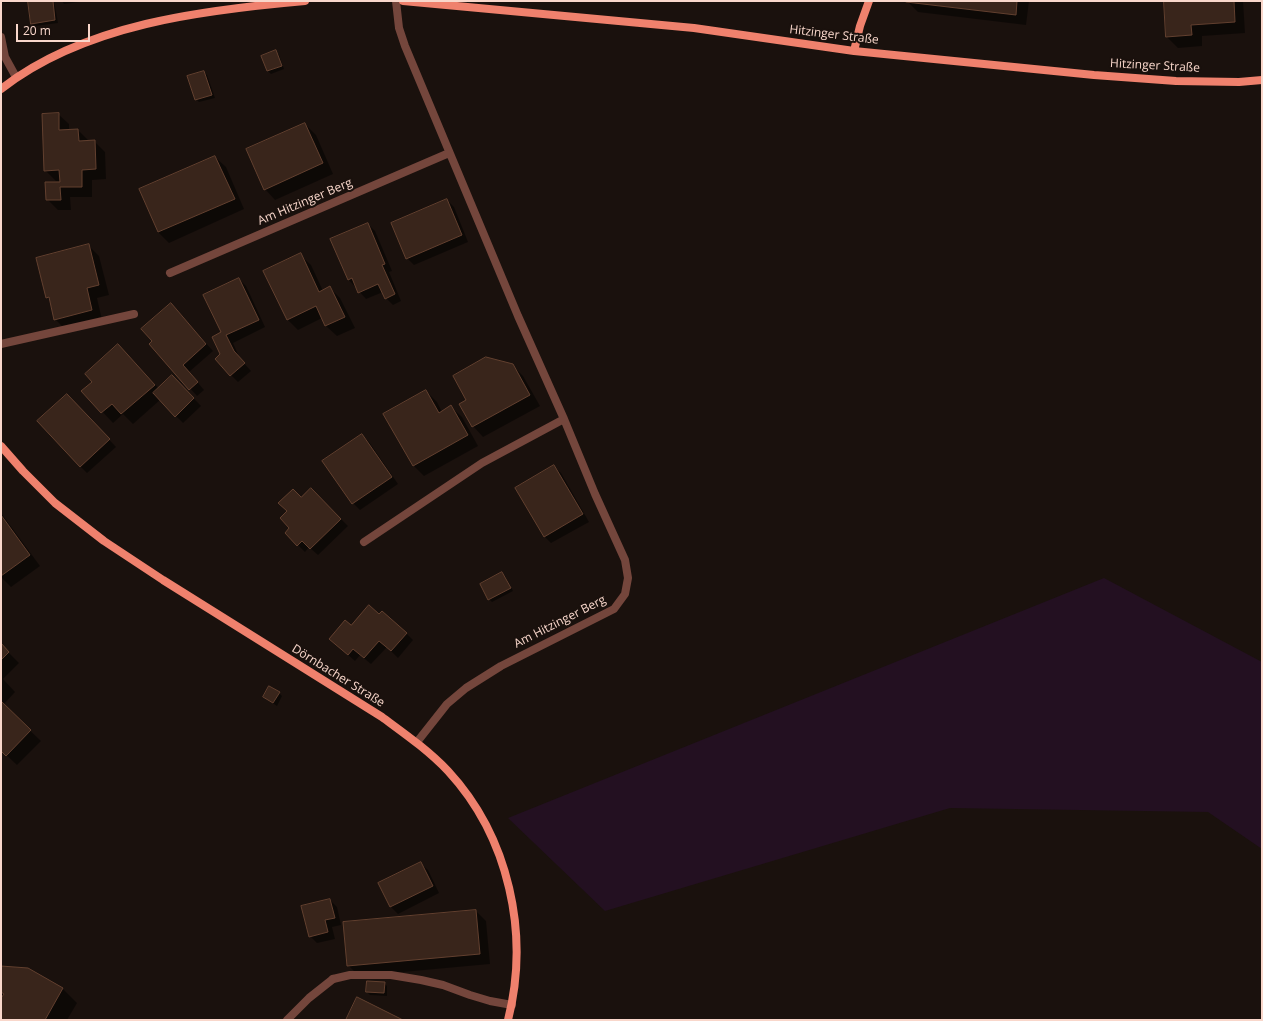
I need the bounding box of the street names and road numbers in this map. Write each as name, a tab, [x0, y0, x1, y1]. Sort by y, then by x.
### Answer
street label: Hitzinger Straße	[788, 22, 880, 48]
street label: Hitzinger Straße	[1110, 56, 1200, 76]
street label: Am Hitzinger Berg	[256, 176, 354, 228]
street label: Am Hitzinger Berg	[512, 593, 608, 651]
street label: Dörnbacher Straße	[289, 642, 387, 710]

